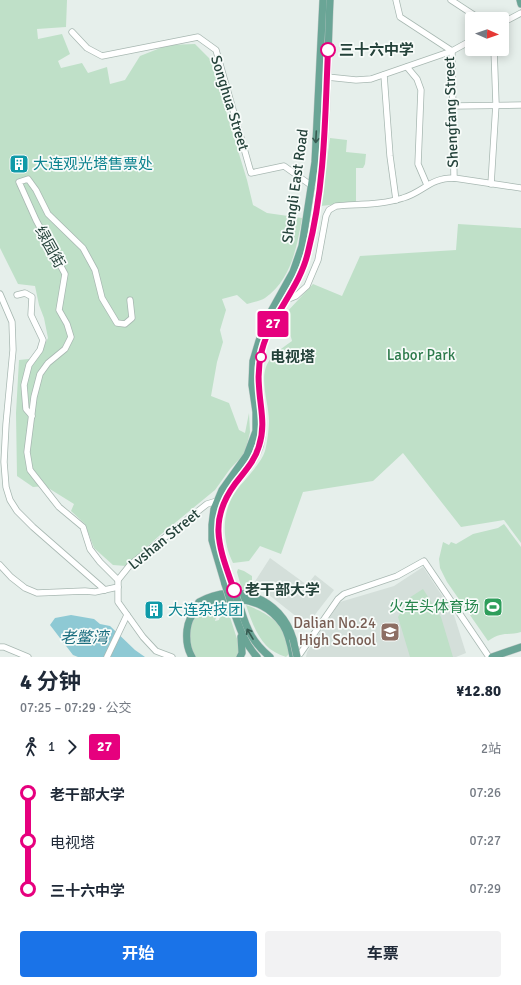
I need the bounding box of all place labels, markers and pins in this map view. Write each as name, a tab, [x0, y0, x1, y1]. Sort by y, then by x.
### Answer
place label: 三十六中学	[339, 41, 414, 59]
marker: 三十六中学	[320, 42, 336, 58]
building icon: 大连观光塔售票处	[8, 153, 30, 175]
place label: 大连观光塔售票处	[33, 155, 153, 173]
place label: 电视塔	[270, 348, 315, 366]
marker: 电视塔	[255, 351, 267, 363]
place label: 老干部大学	[245, 581, 320, 599]
marker: 老干部大学	[226, 582, 242, 598]
sports icon: 火车头体育场	[482, 596, 504, 618]
place label: 火车头体育场	[389, 598, 479, 616]
building icon: 大连杂技团	[143, 599, 165, 621]
place label: 大连杂技团	[168, 601, 243, 619]
place label: Dalian No.24 High School	[293, 614, 376, 649]
school or university icon: Dalian No.24 High School	[379, 621, 401, 643]

